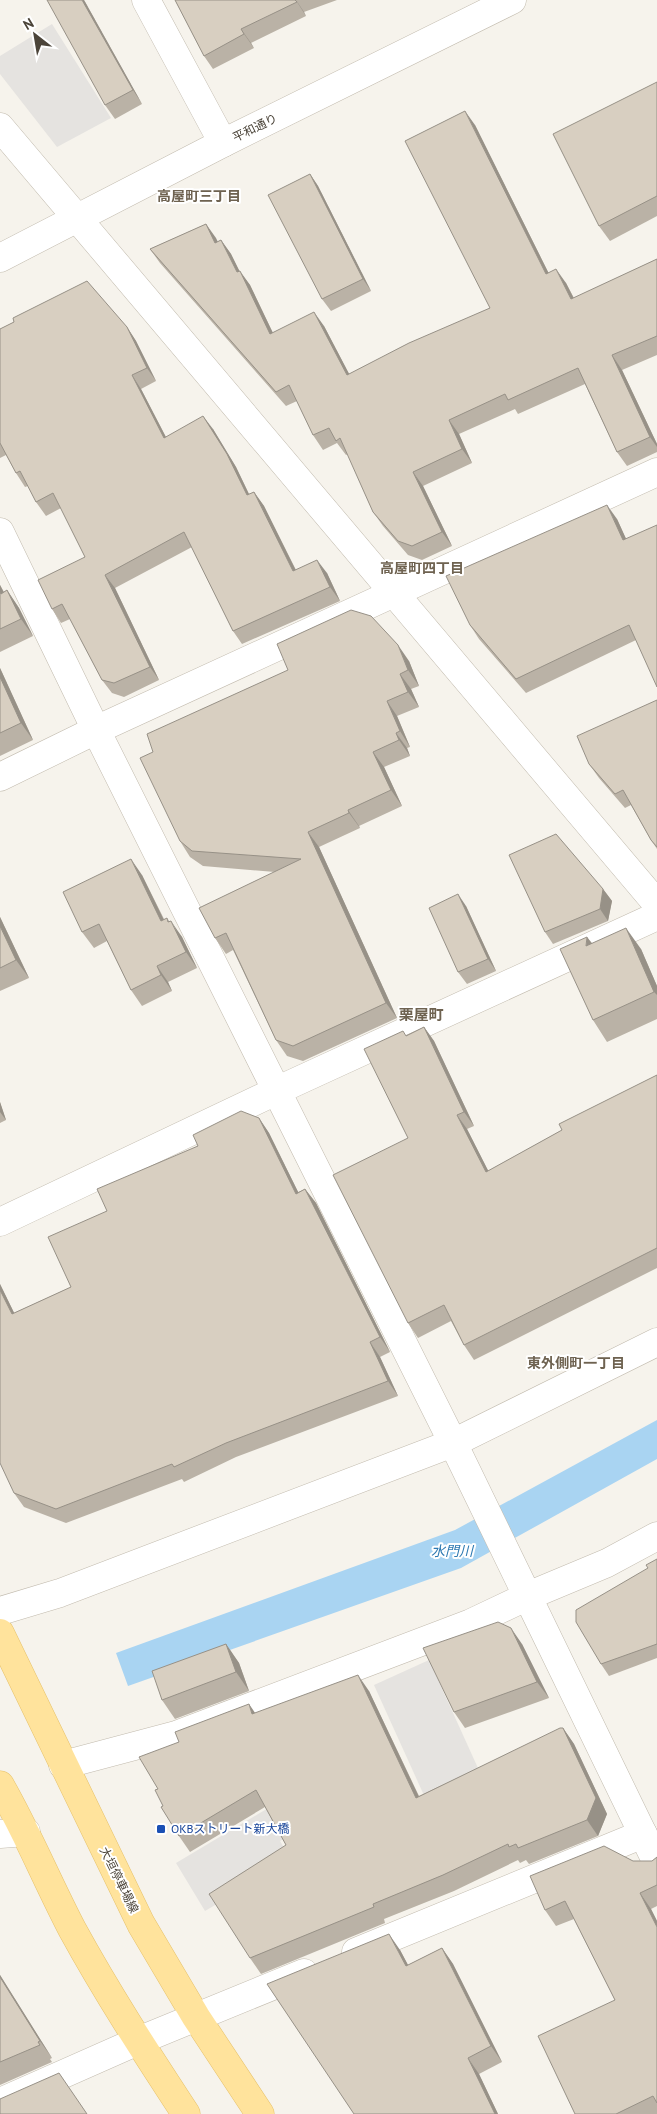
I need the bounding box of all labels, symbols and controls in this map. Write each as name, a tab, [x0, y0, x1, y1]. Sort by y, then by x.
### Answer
north arrow	[10, 10, 60, 60]
text: N	[20, 14, 37, 34]
street label: 平和通り	[230, 110, 280, 145]
district label: 高屋町三丁目	[157, 187, 241, 205]
district label: 高屋町四丁目	[380, 559, 464, 577]
district label: 栗屋町	[398, 1005, 444, 1024]
district label: 東外側町一丁目	[527, 1354, 625, 1372]
water label: 水門川	[431, 1542, 475, 1560]
place label: OKBストリート新大橋	[171, 1821, 290, 1836]
marker: OKBストリート新大橋	[155, 1823, 167, 1835]
street label: 大垣停車場線	[97, 1844, 142, 1915]

